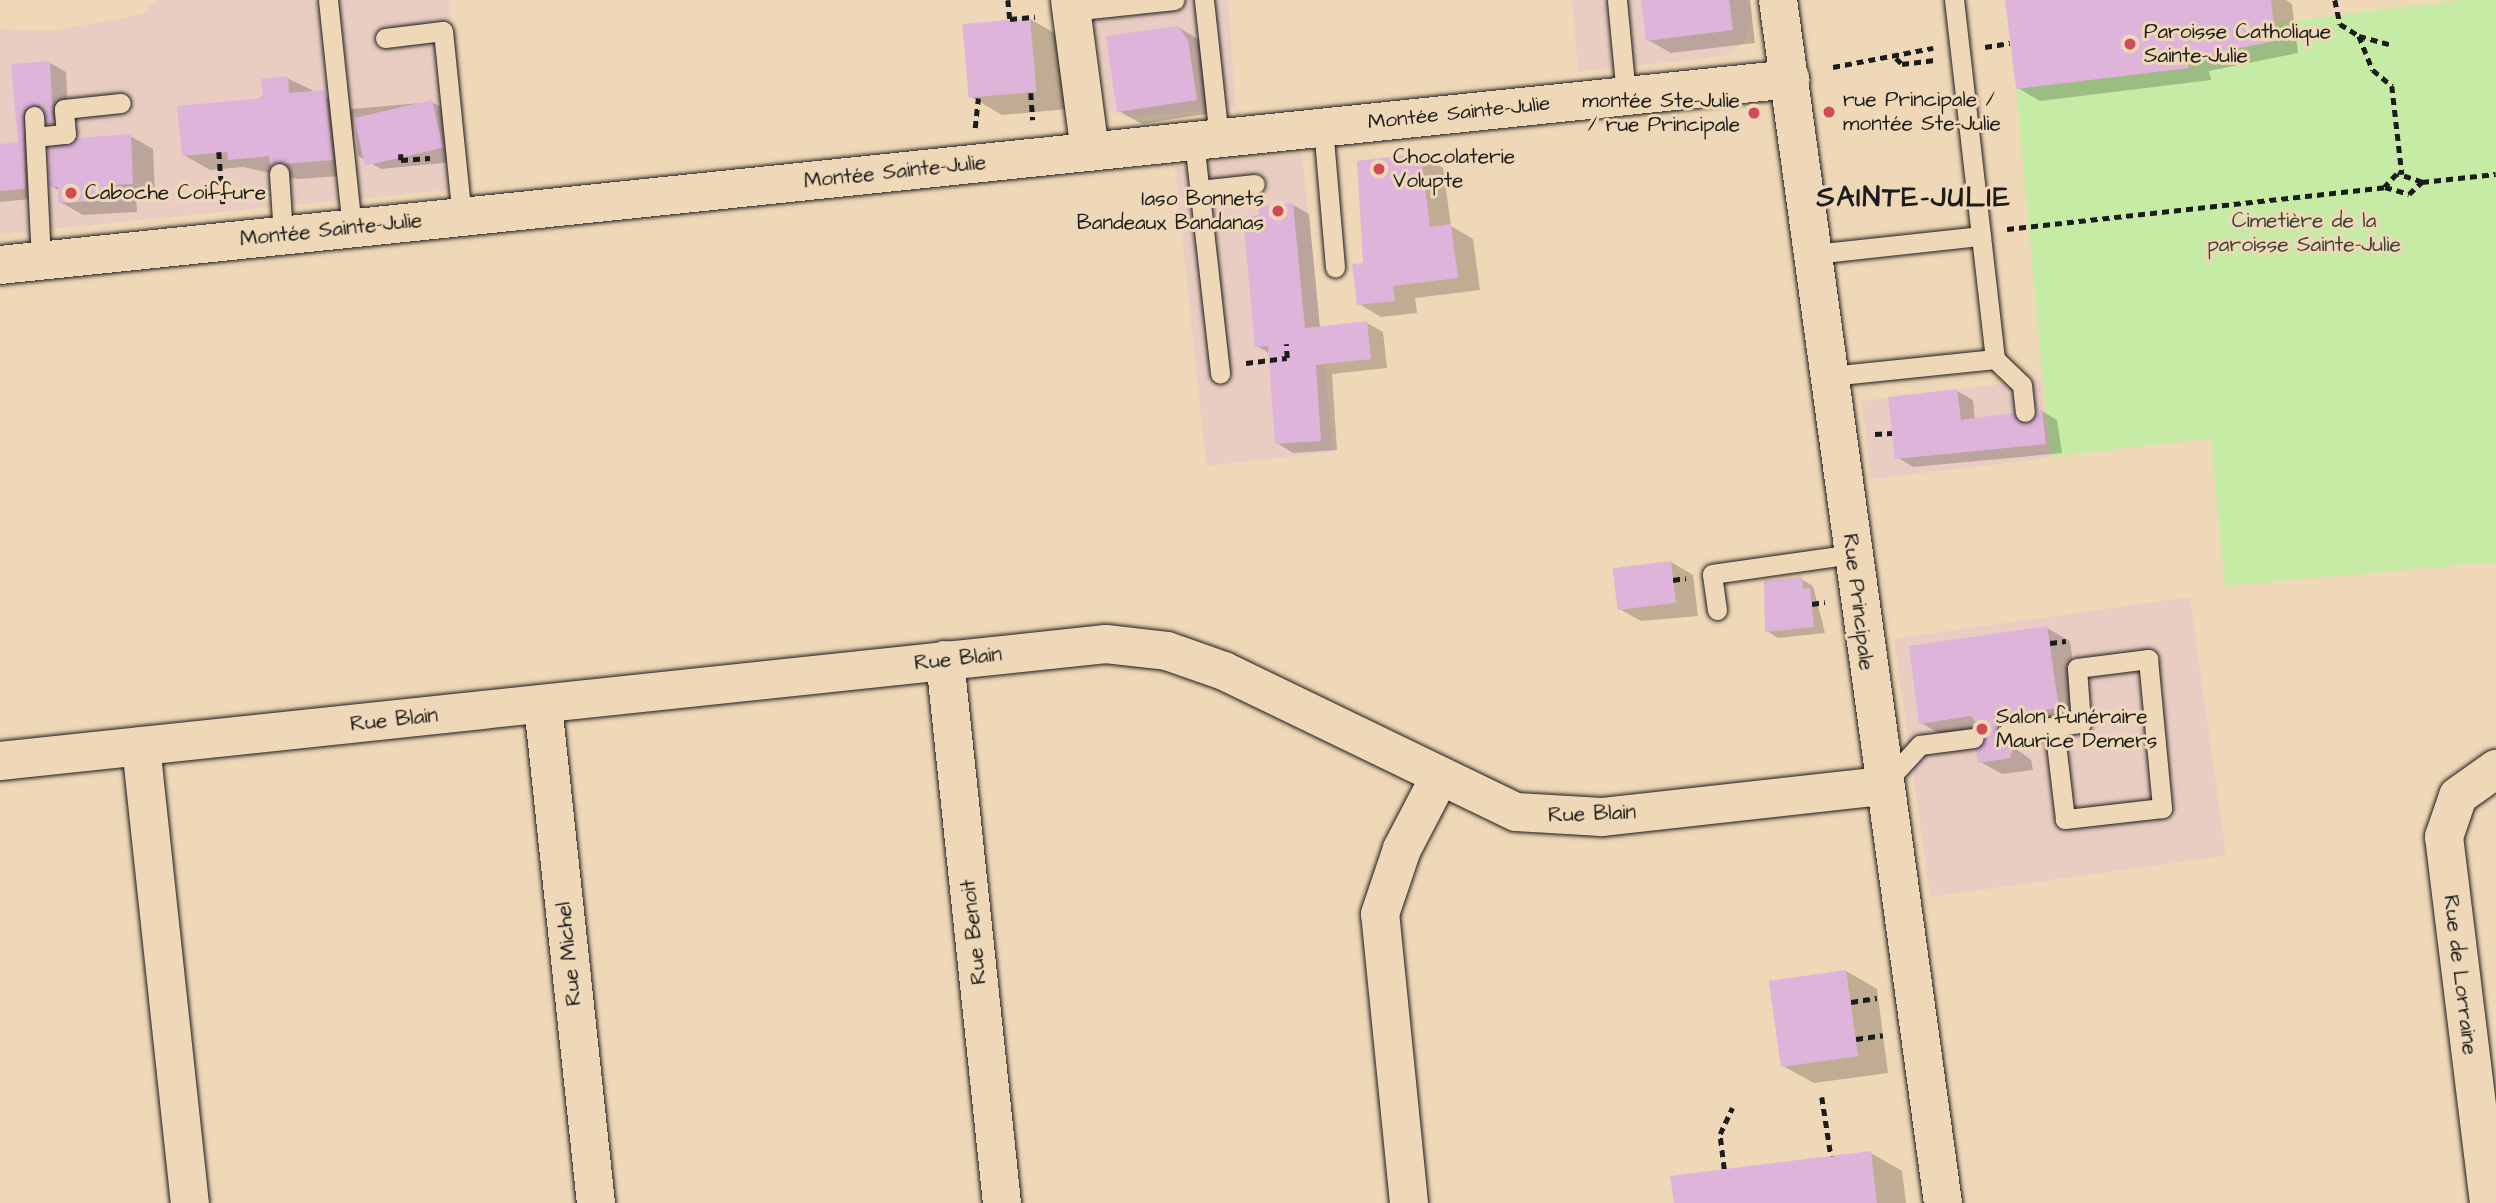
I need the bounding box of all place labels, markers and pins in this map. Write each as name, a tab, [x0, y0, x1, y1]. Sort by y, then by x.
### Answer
place label: Paroisse Catholique Sainte-Julie	[2144, 19, 2331, 69]
marker: Paroisse Catholique Sainte-Julie	[2122, 36, 2138, 52]
place label: rue Principale / montée Ste-Julie	[1843, 87, 2001, 137]
place label: montée Ste-Julie / rue Principale	[1582, 88, 1740, 138]
marker: rue Principale / montée Ste-Julie	[1821, 104, 1837, 120]
marker: montée Ste-Julie / rue Principale	[1746, 105, 1762, 121]
place label: Chocolaterie Volupte	[1393, 144, 1515, 194]
marker: Chocolaterie Volupte	[1371, 161, 1387, 177]
place label: Caboche Coiffure	[85, 180, 266, 206]
marker: Caboche Coiffure	[63, 185, 79, 201]
place label: Iaso Bonnets Bandeaux Bandanas	[1077, 186, 1264, 236]
marker: Iaso Bonnets Bandeaux Bandanas	[1270, 203, 1286, 219]
place label: Salon funéraire Maurice Demers	[1996, 704, 2157, 754]
marker: Salon funéraire Maurice Demers	[1974, 721, 1990, 737]

